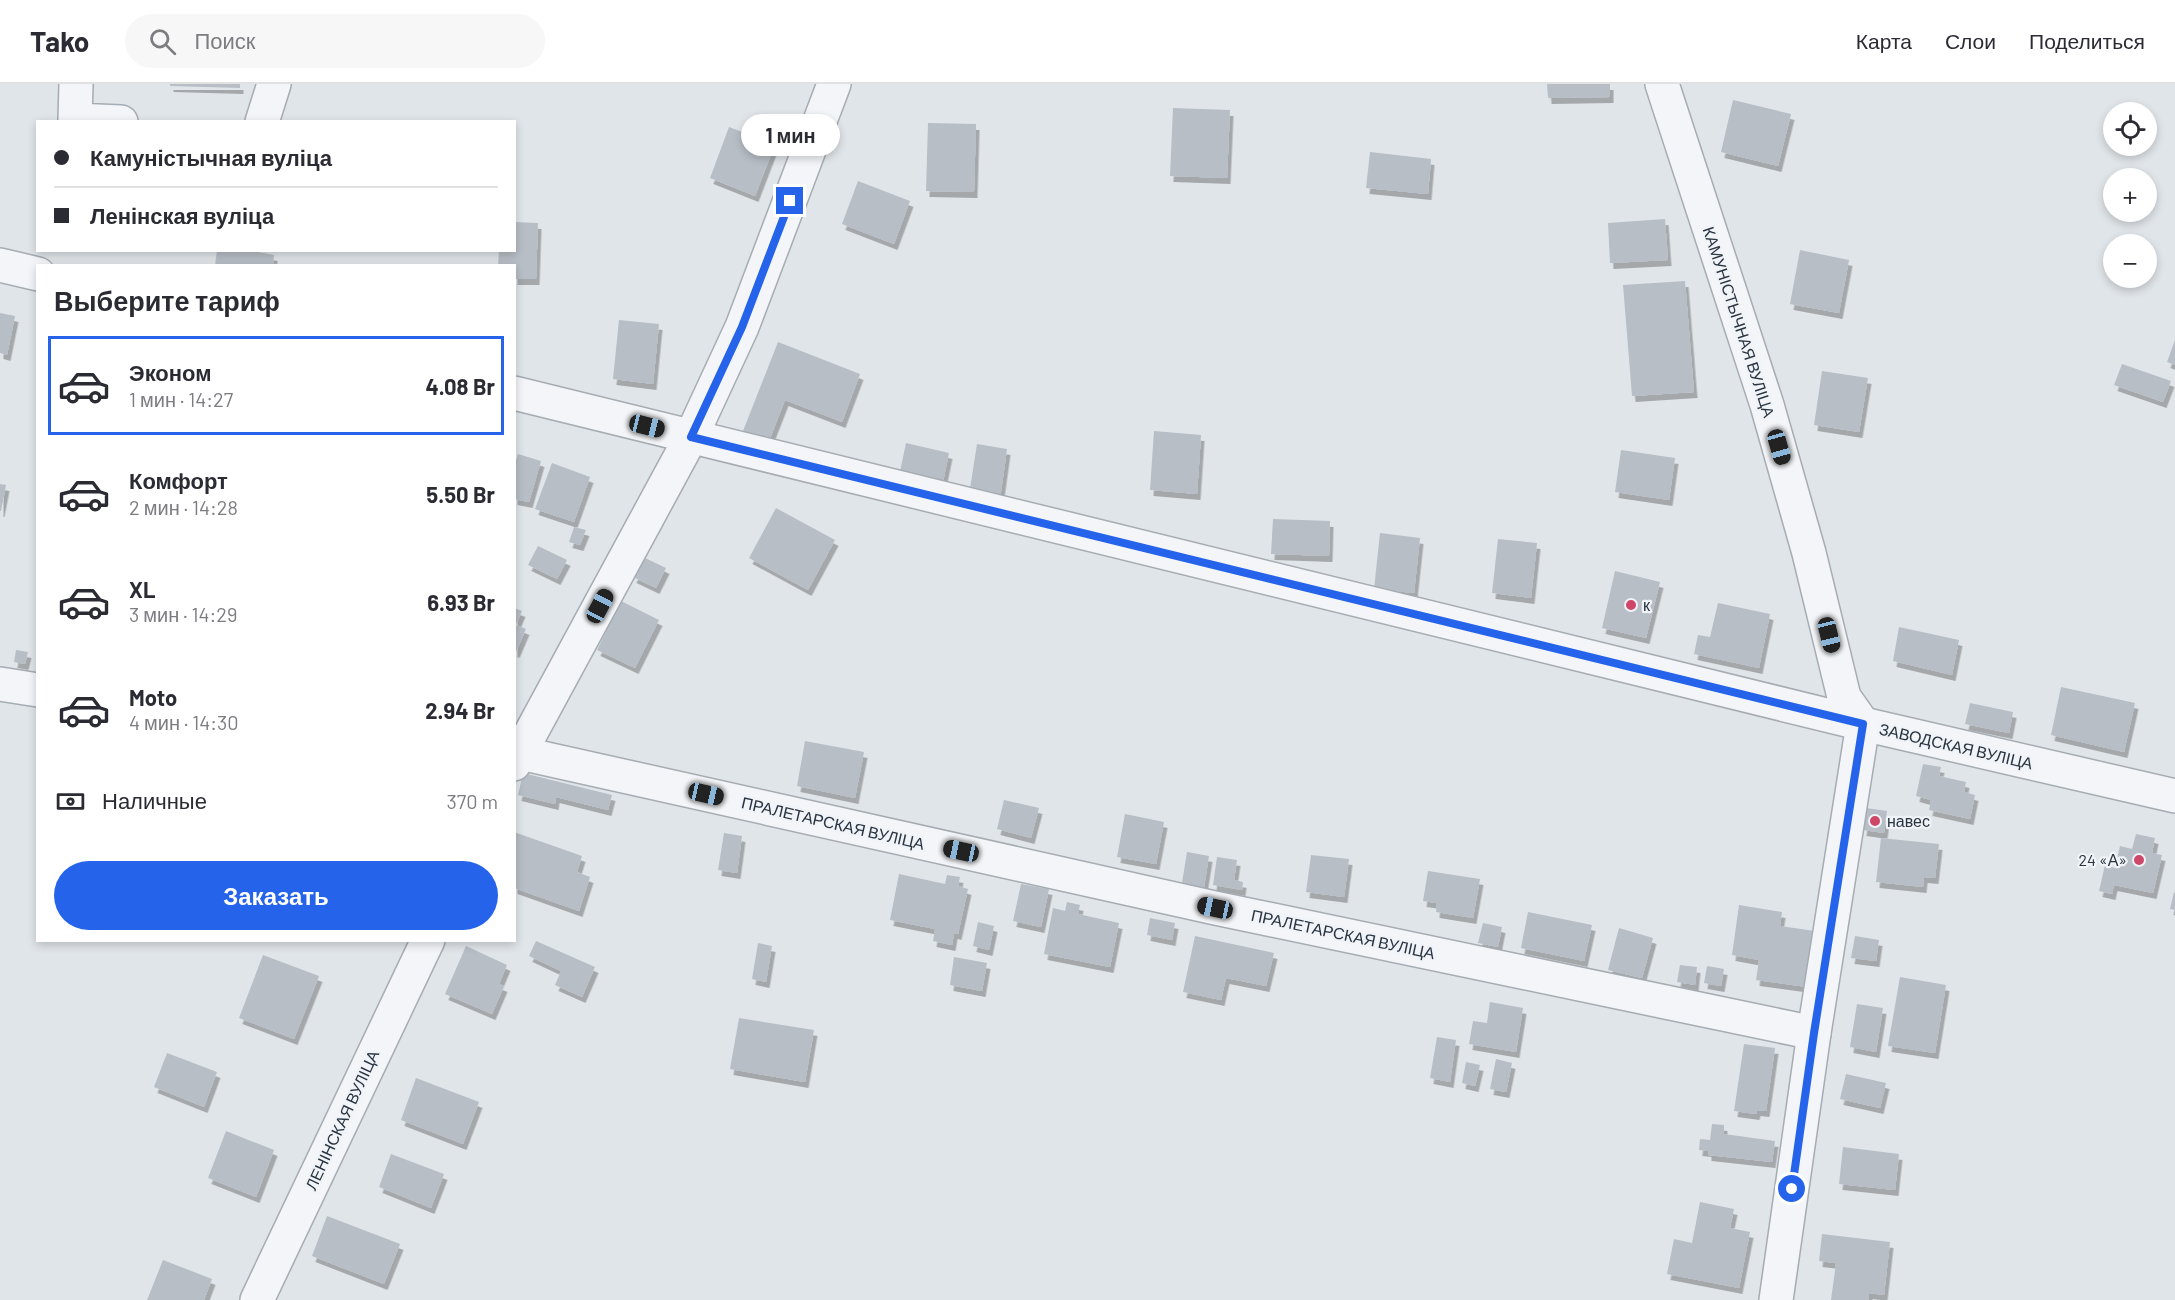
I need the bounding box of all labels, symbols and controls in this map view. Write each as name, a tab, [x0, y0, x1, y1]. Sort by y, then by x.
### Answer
search box	[125, 14, 545, 68]
text: Tako	[30, 24, 89, 58]
icon: search	[146, 25, 179, 58]
text: Поиск	[194, 27, 255, 53]
text: Карта	[1856, 28, 1912, 53]
text: Слои	[1945, 28, 1996, 53]
text: Поделиться	[2029, 28, 2145, 53]
map controls	[2103, 102, 2157, 288]
button: locate	[2103, 102, 2157, 156]
callout: 1 мин	[740, 114, 840, 156]
text: 1 мин	[765, 123, 816, 147]
text: Камуністычная вуліца	[90, 144, 332, 170]
button: +	[2103, 168, 2157, 222]
route end	[776, 187, 803, 214]
text: Ленінская вуліца	[90, 202, 274, 228]
street label: КАМУНІСТЫЧНАЯ ВУЛІЦА	[1700, 224, 1779, 420]
button: −	[2103, 234, 2157, 288]
text: Выберите тариф	[54, 284, 280, 316]
icon: car	[57, 359, 111, 413]
text: Эконом	[129, 359, 212, 385]
text: 4.08 Br	[425, 373, 495, 399]
text: 1 мин · 14:27	[129, 387, 233, 411]
car	[627, 413, 667, 439]
car	[1765, 427, 1793, 467]
icon: car	[57, 467, 111, 521]
text: Комфорт	[129, 467, 228, 493]
text: 5.50 Br	[426, 481, 495, 507]
text: 2 мин · 14:28	[129, 495, 238, 519]
icon: car	[57, 575, 111, 629]
text: XL	[129, 576, 155, 602]
car	[584, 586, 616, 626]
text: 6.93 Br	[427, 589, 495, 615]
place label: к	[1643, 595, 1651, 614]
marker: к	[1624, 598, 1638, 612]
text: 3 мин · 14:29	[129, 602, 237, 626]
car	[1816, 615, 1842, 655]
icon: car	[57, 683, 111, 737]
text: Moto	[129, 684, 177, 710]
text: 2.94 Br	[425, 697, 495, 723]
text: 4 мин · 14:30	[129, 710, 239, 734]
street label: ЗАВОДСКАЯ ВУЛІЦА	[1878, 719, 2035, 772]
car	[686, 781, 726, 807]
icon: cash	[54, 785, 87, 818]
text: Наличные	[102, 787, 207, 813]
text: 370 m	[446, 789, 498, 813]
street label: ПРАЛЕТАРСКАЯ ВУЛІЦА	[740, 792, 927, 853]
place label: навес	[1887, 811, 1930, 830]
marker: навес	[1868, 814, 1882, 828]
car	[942, 838, 980, 864]
place label: 24 «А»	[2078, 850, 2127, 869]
marker: 24 «А»	[2132, 853, 2146, 867]
button: Заказать	[54, 861, 498, 930]
car	[1196, 895, 1234, 921]
street label: ПРАЛЕТАРСКАЯ ВУЛІЦА	[1250, 905, 1437, 962]
street label: ЛЕНІНСКАЯ ВУЛІЦА	[301, 1046, 382, 1193]
route start	[1778, 1175, 1805, 1202]

